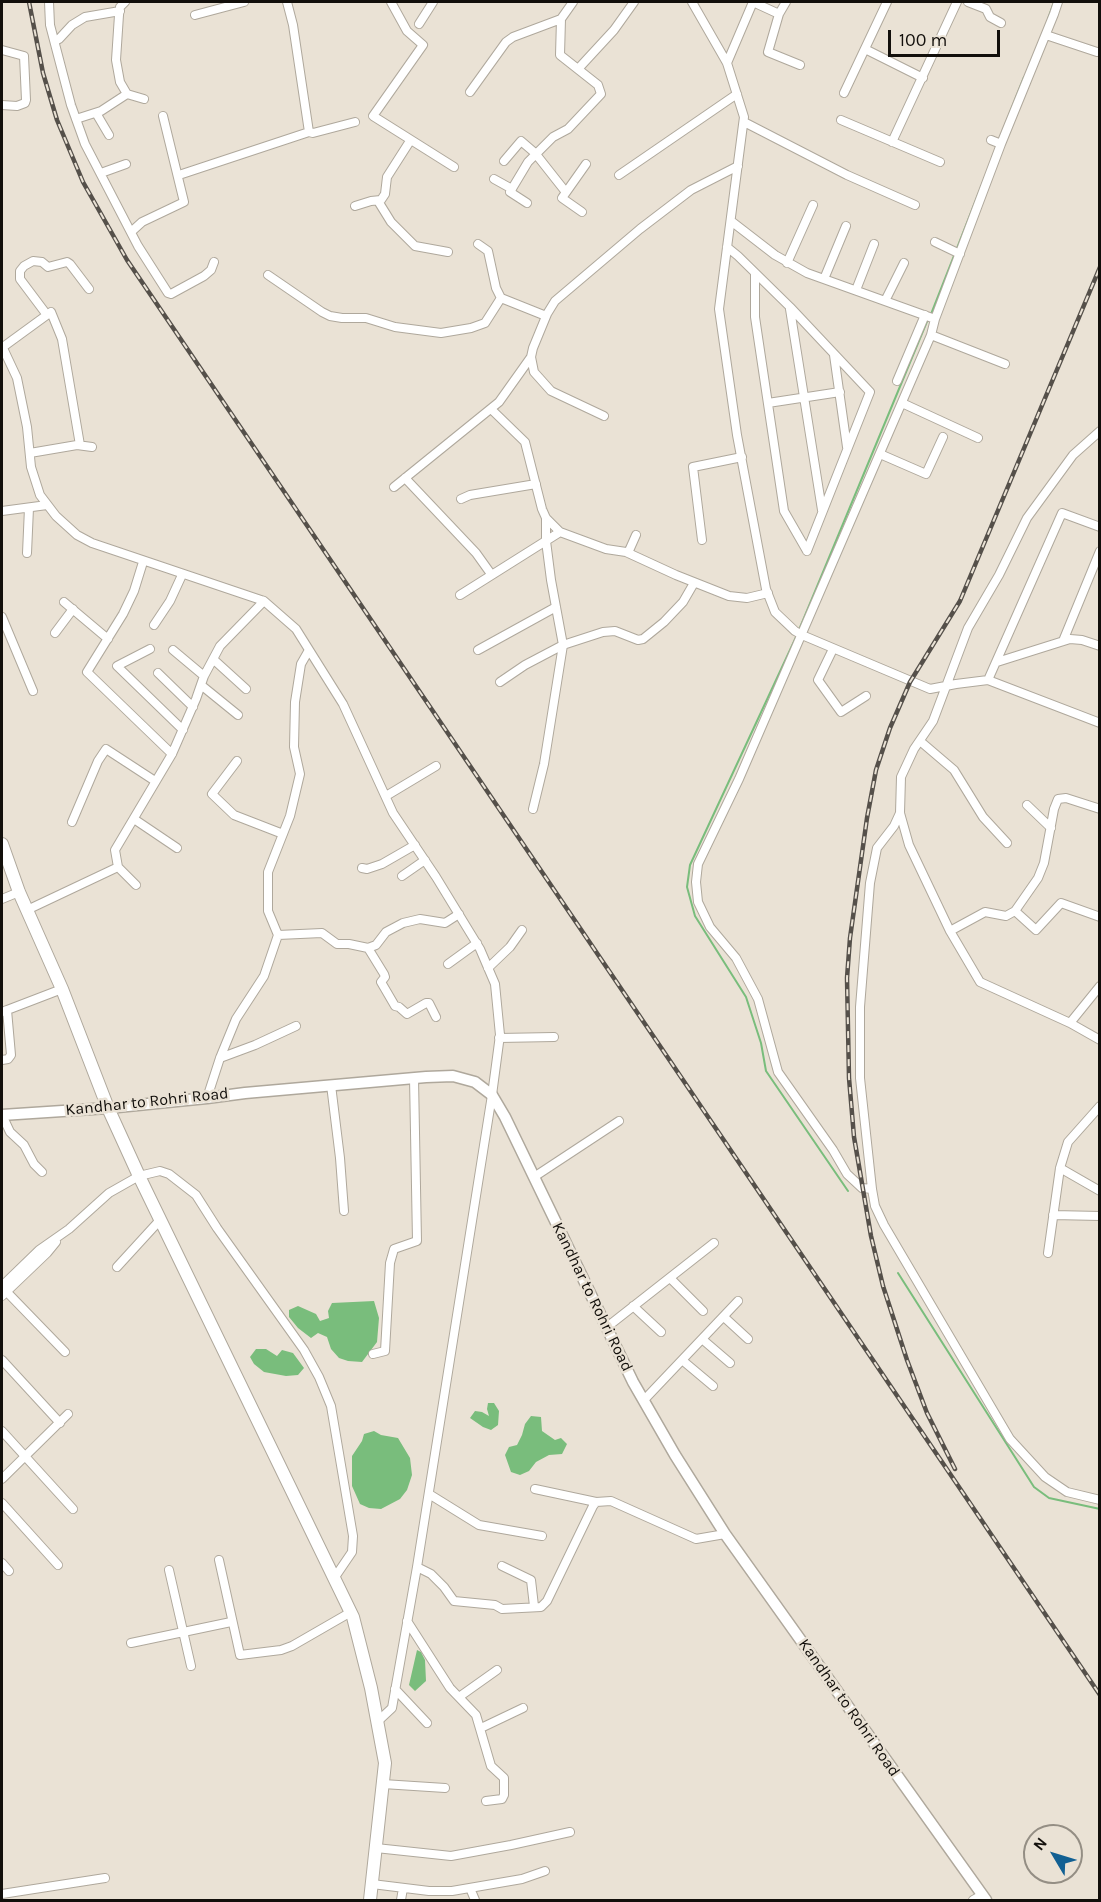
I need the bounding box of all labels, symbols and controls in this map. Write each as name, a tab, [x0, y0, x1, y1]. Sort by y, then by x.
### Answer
scale bar	[891, 18, 1004, 56]
text: 100 m	[899, 29, 947, 51]
street label: Kandhar to Rohri Road	[65, 1084, 229, 1120]
street label: Kandhar to Rohri Road	[548, 1219, 636, 1375]
street label: Kandhar to Rohri Road	[794, 1635, 904, 1781]
north arrow	[1023, 1824, 1083, 1884]
text: N	[1029, 1833, 1051, 1854]

